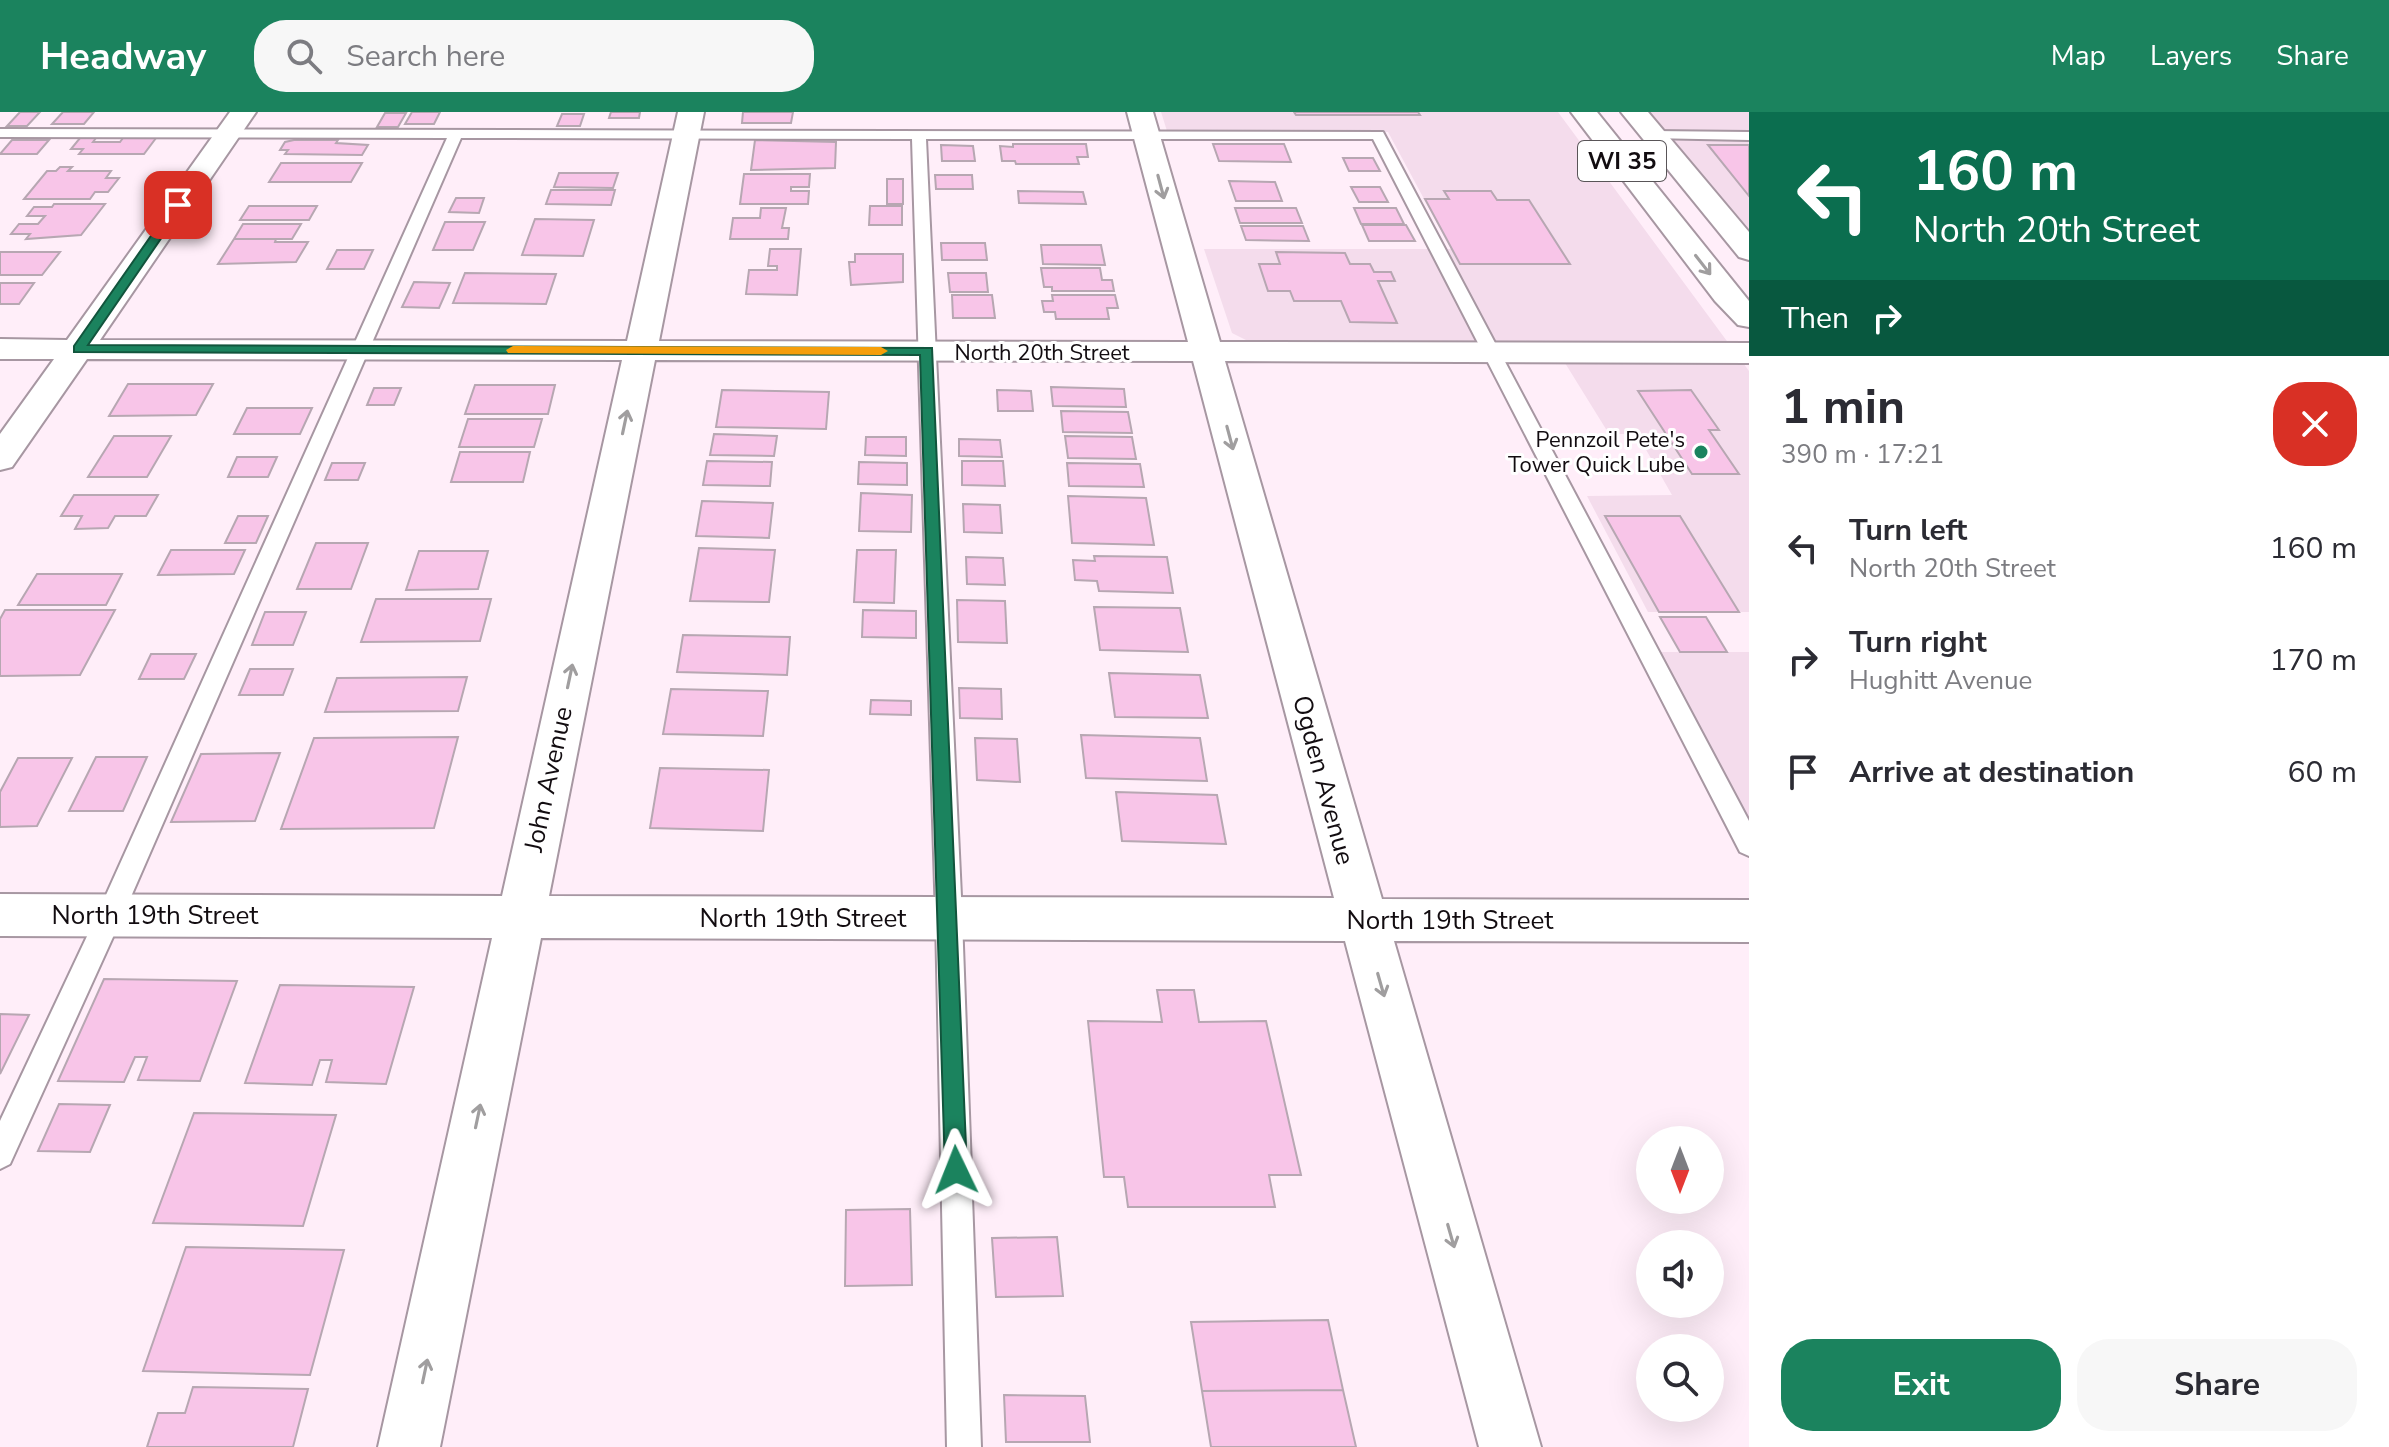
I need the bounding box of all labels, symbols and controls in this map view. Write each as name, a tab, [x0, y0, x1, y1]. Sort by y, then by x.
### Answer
search box	[254, 20, 814, 92]
text: Headway	[40, 31, 206, 82]
icon: search	[282, 34, 326, 78]
text: Search here	[346, 36, 505, 77]
text: Map	[2051, 37, 2106, 75]
text: Layers	[2150, 37, 2232, 75]
text: Share	[2276, 37, 2349, 75]
text: 160 m	[1913, 133, 2078, 210]
road number: WI 35	[1578, 141, 1666, 181]
icon: left	[1781, 144, 1885, 248]
pin	[144, 171, 212, 239]
one-way arrow	[1154, 174, 1169, 200]
icon: arrive	[156, 183, 200, 227]
text: North 20th Street	[1913, 206, 2200, 255]
one-way arrow	[1694, 254, 1711, 275]
icon: right	[1865, 296, 1909, 340]
text: Then	[1781, 298, 1849, 339]
street label: North 20th Street	[954, 338, 1130, 368]
text: 1 min	[1781, 374, 1905, 440]
button: close	[2273, 382, 2357, 466]
one-way arrow	[618, 410, 633, 435]
one-way arrow	[1224, 424, 1239, 450]
place label: Pennzoil Pete's Tower Quick Lube	[1508, 425, 1685, 480]
text: 390 m · 17:21	[1781, 437, 1944, 472]
marker: Pennzoil Pete's Tower Quick Lube	[1692, 443, 1710, 461]
text: Turn left	[1849, 510, 1967, 551]
icon: left	[1781, 526, 1825, 570]
text: 160 m	[2270, 528, 2357, 569]
text: North 20th Street	[1849, 551, 2056, 586]
text: Turn right	[1849, 622, 1987, 663]
icon: right	[1781, 638, 1825, 682]
text: 170 m	[2270, 640, 2357, 681]
text: Hughitt Avenue	[1849, 663, 2032, 698]
one-way arrow	[563, 664, 578, 689]
street label: Ogden Avenue	[1284, 692, 1363, 869]
street label: John Avenue	[516, 703, 581, 856]
icon: arrive	[1781, 750, 1825, 794]
text: Arrive at destination	[1849, 752, 2134, 793]
text: 60 m	[2288, 752, 2357, 793]
street label: North 19th Street	[52, 898, 259, 933]
street label: North 19th Street	[700, 901, 907, 936]
street label: North 19th Street	[1347, 903, 1554, 938]
one-way arrow	[1374, 972, 1389, 998]
one-way arrow	[471, 1104, 486, 1129]
north arrow	[1636, 1126, 1724, 1214]
map controls	[1636, 1126, 1724, 1422]
position arrow	[914, 1128, 998, 1212]
one-way arrow	[1444, 1222, 1459, 1248]
button: sound	[1636, 1230, 1724, 1318]
button: search	[1636, 1334, 1724, 1422]
button: Exit	[1781, 1339, 2061, 1431]
button: Share	[2077, 1339, 2357, 1431]
one-way arrow	[418, 1358, 433, 1384]

